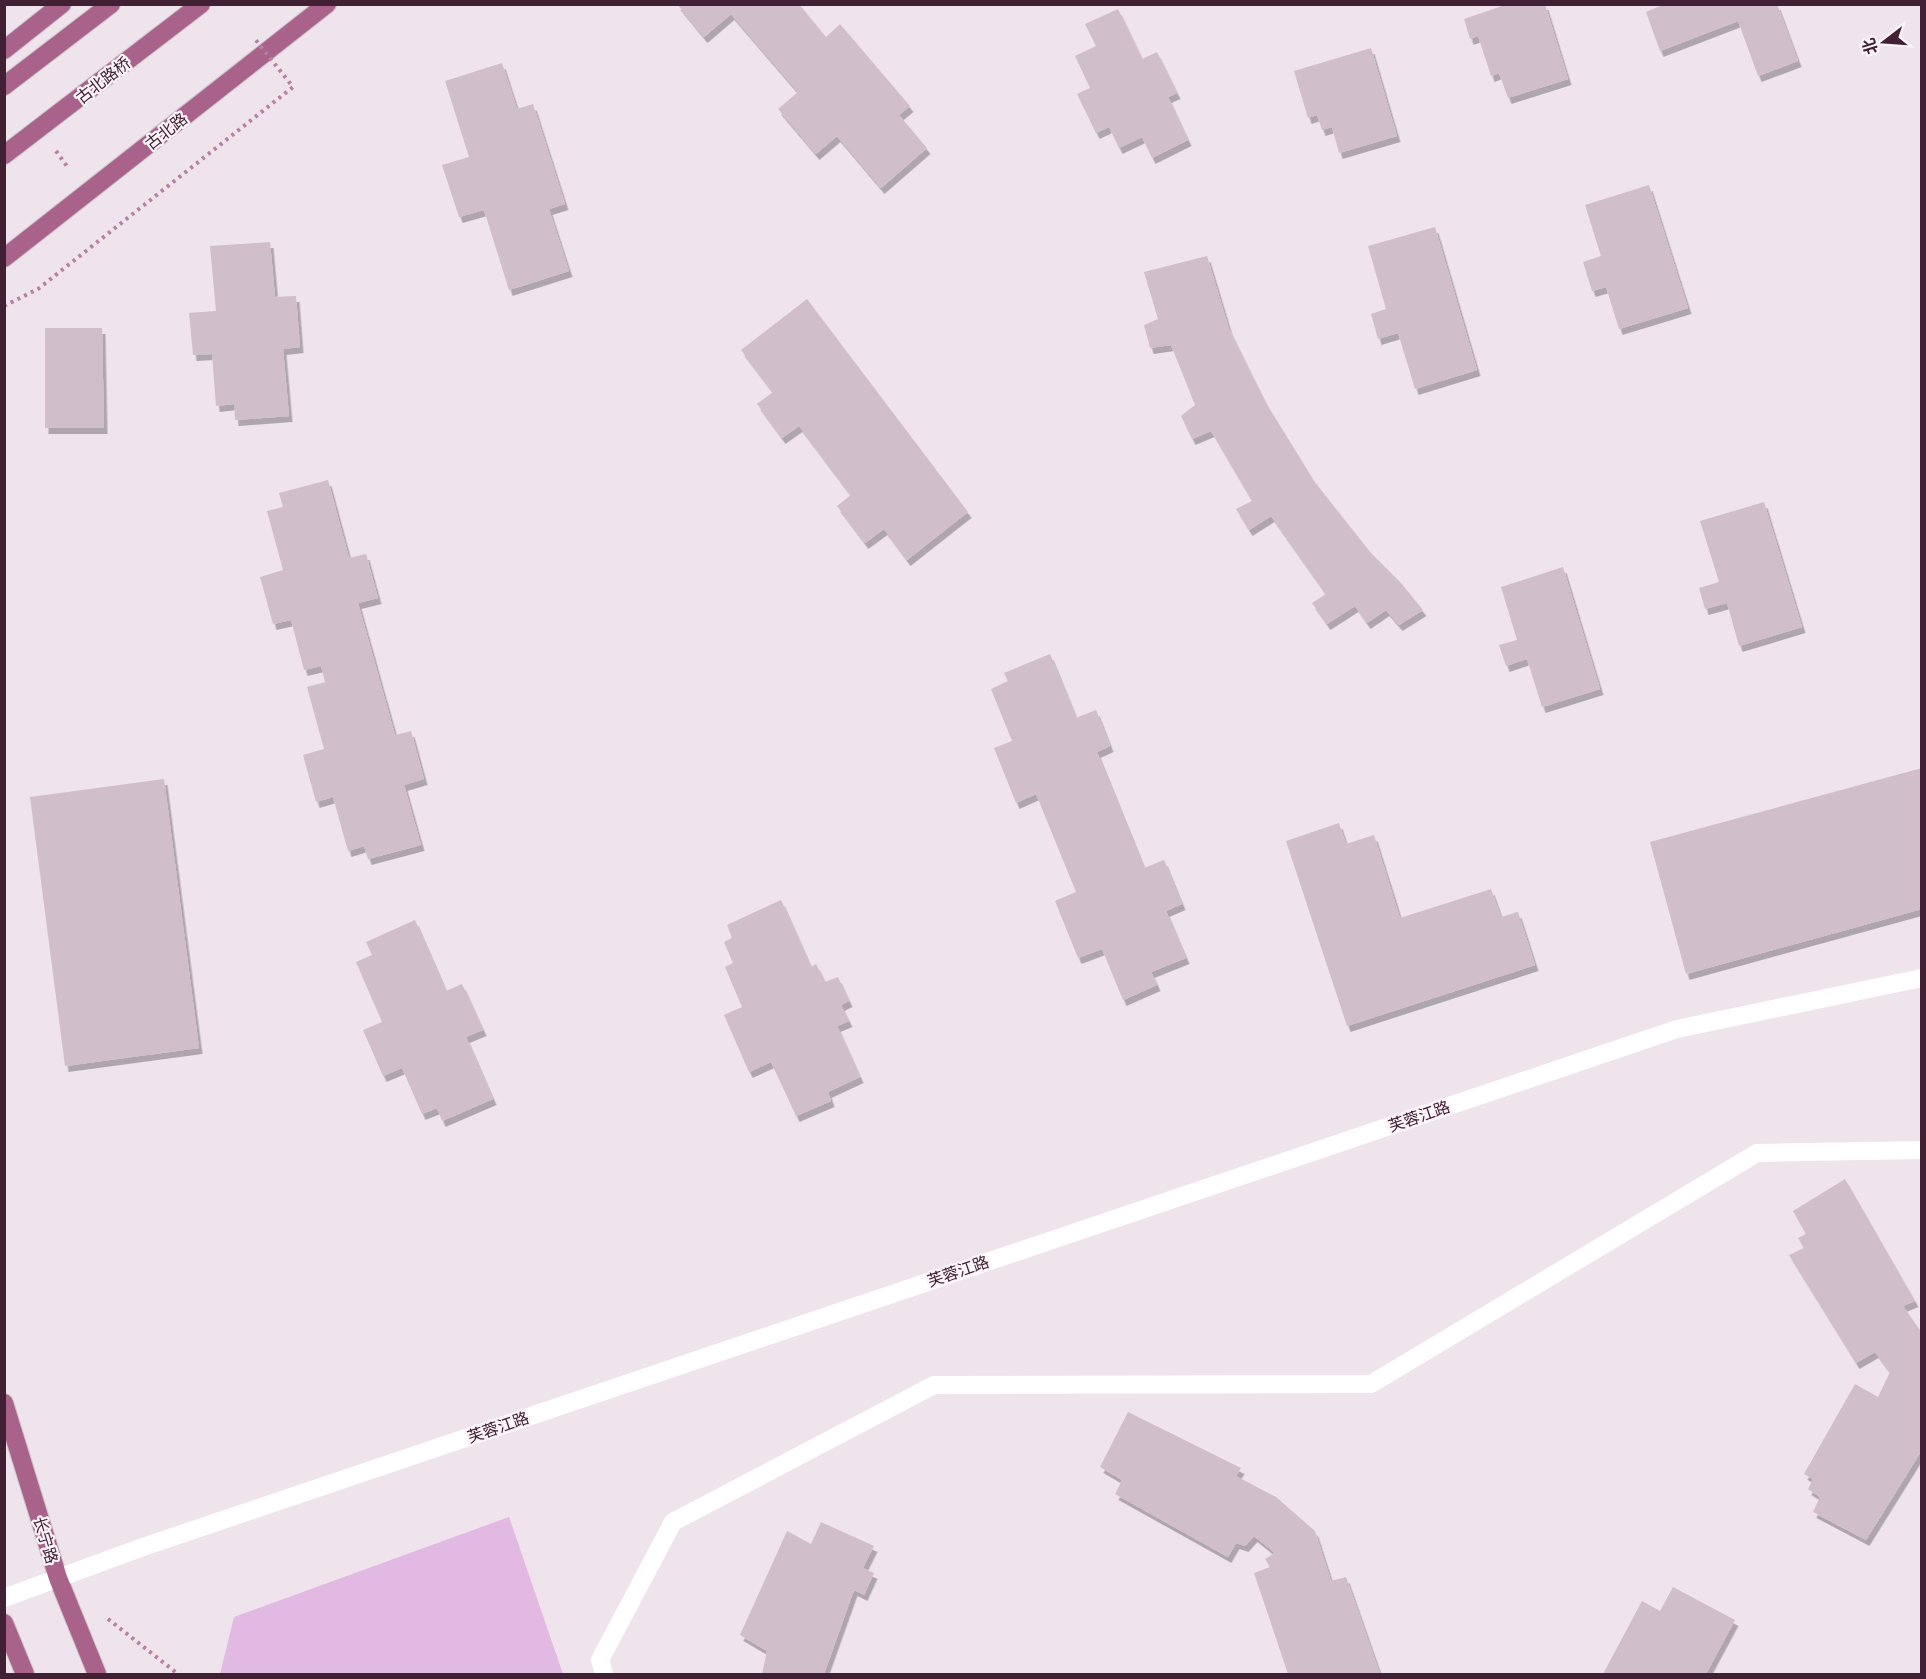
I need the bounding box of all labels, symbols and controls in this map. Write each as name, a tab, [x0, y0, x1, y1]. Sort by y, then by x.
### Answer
north arrow	[1854, 12, 1914, 72]
text: 北	[1859, 36, 1882, 57]
street label: 古北路桥	[72, 53, 134, 108]
street label: 古北路	[142, 109, 191, 154]
street label: 芙蓉江路	[1386, 1097, 1453, 1136]
street label: 芙蓉江路	[925, 1252, 992, 1291]
street label: 芙蓉江路	[465, 1408, 532, 1447]
street label: 长宁路	[29, 1514, 62, 1566]

